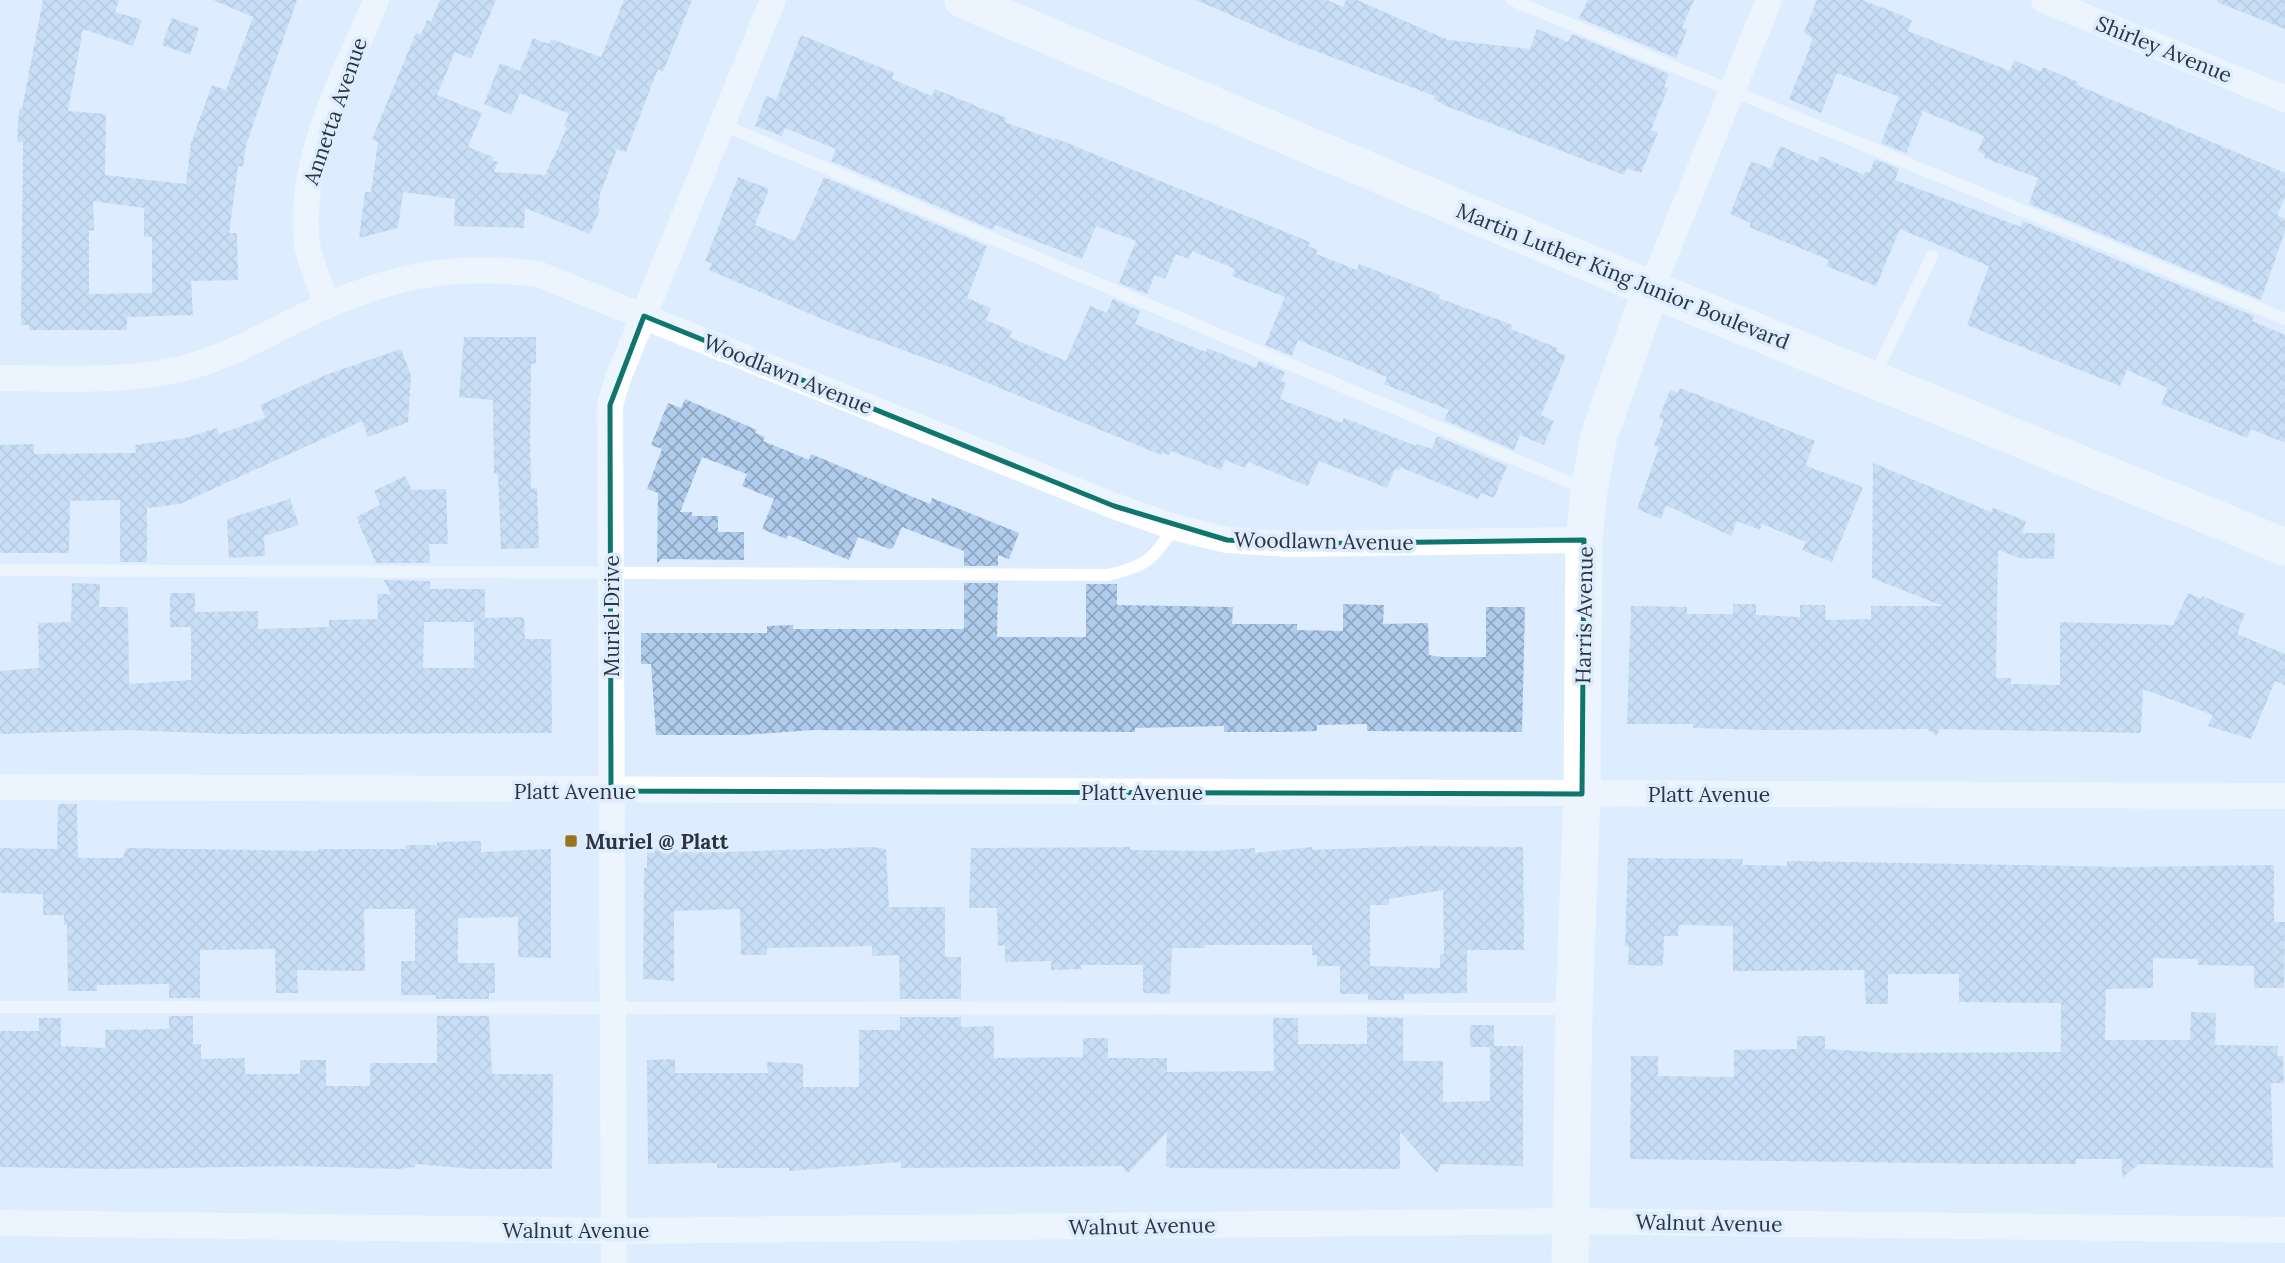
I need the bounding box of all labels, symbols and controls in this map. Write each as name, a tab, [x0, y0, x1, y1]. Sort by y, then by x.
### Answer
street label: Shirley Avenue	[2092, 9, 2236, 89]
street label: Annetta Avenue	[297, 34, 373, 189]
street label: Martin Luther King Junior Boulevard	[1453, 197, 1793, 355]
street label: Woodlawn Avenue	[700, 328, 876, 420]
street label: Woodlawn Avenue	[1234, 526, 1414, 556]
street label: Harris Avenue	[1569, 546, 1599, 684]
street label: Muriel Drive	[598, 555, 625, 677]
street label: Platt Avenue	[514, 778, 636, 805]
street label: Platt Avenue	[1081, 779, 1203, 806]
street label: Platt Avenue	[1648, 781, 1770, 808]
place label: Muriel @ Platt	[585, 828, 729, 855]
marker: Muriel @ Platt	[563, 833, 579, 849]
street label: Walnut Avenue	[1635, 1208, 1783, 1238]
street label: Walnut Avenue	[1068, 1211, 1216, 1241]
street label: Walnut Avenue	[503, 1217, 649, 1244]

